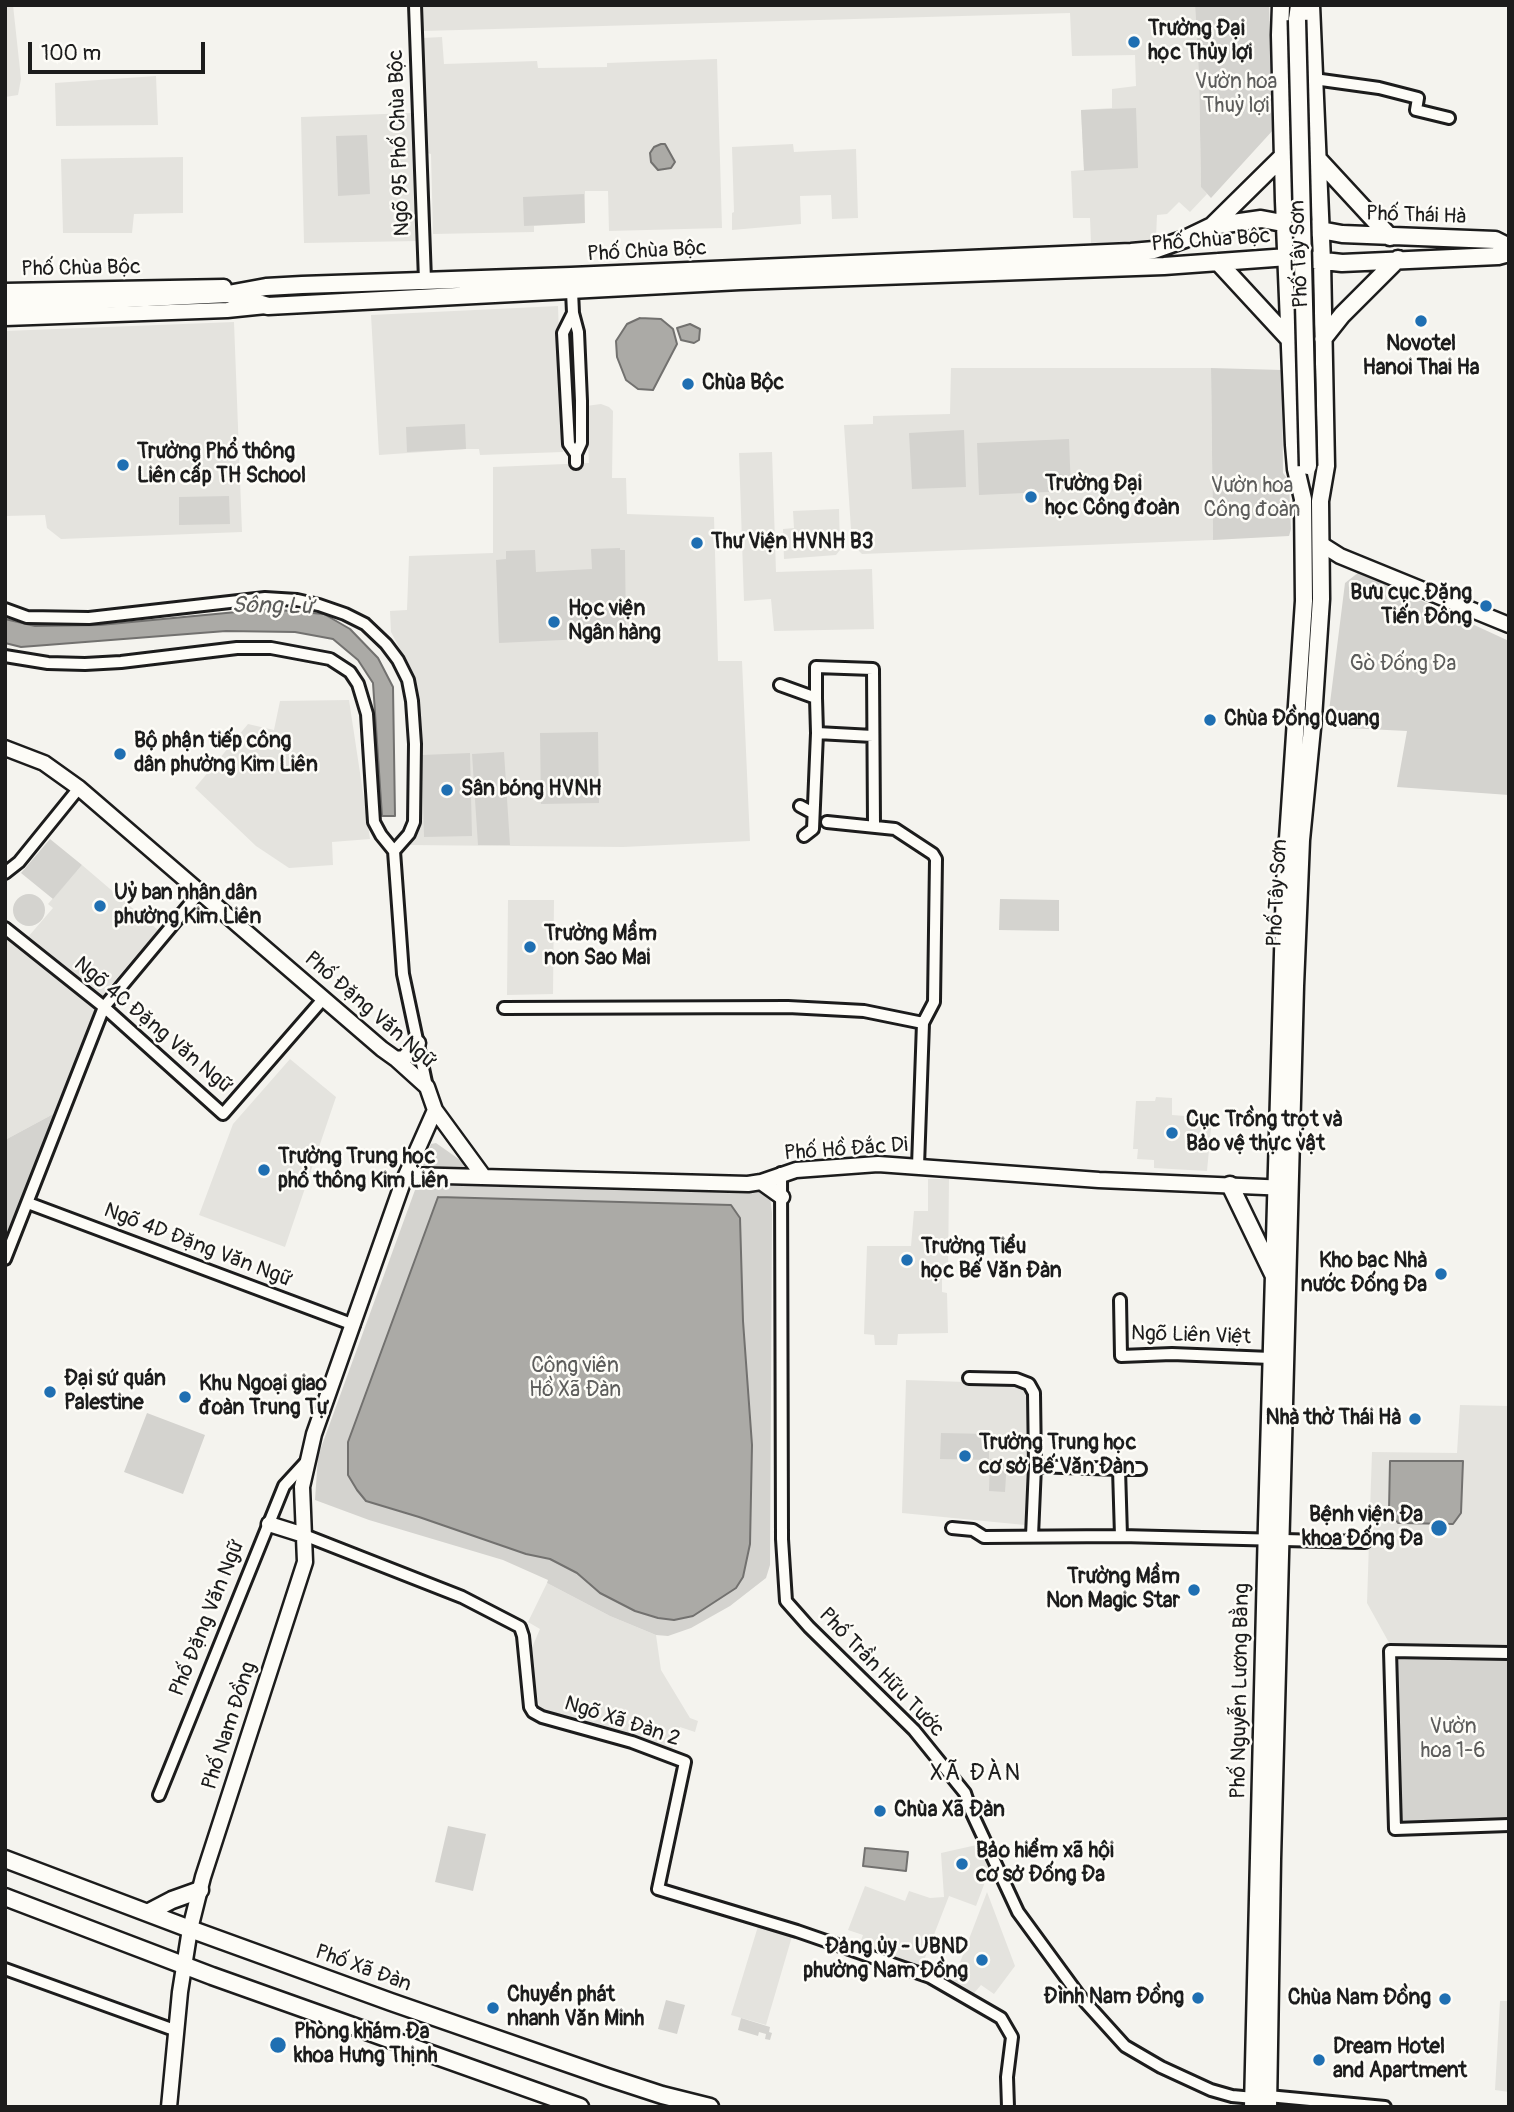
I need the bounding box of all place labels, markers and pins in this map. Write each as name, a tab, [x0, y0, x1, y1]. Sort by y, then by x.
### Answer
place label: Trường Đại học Thủy lợi	[1148, 17, 1252, 67]
marker: Trường Đại học Thủy lợi	[1126, 34, 1142, 50]
marker: Novotel Hanoi Thai Ha	[1413, 313, 1429, 329]
place label: Novotel Hanoi Thai Ha	[1363, 332, 1479, 382]
place label: Chùa Bộc	[702, 371, 784, 397]
marker: Chùa Bộc	[680, 376, 696, 392]
place label: Trường Phổ thông Liên cấp TH School	[137, 440, 306, 490]
marker: Trường Phổ thông Liên cấp TH School	[115, 457, 131, 473]
place label: Trường Đại học Công đoàn	[1045, 472, 1180, 522]
marker: Trường Đại học Công đoàn	[1023, 489, 1039, 505]
place label: Thư Viện HVNH B3	[711, 530, 873, 556]
marker: Thư Viện HVNH B3	[689, 535, 705, 551]
place label: Bưu cục Đặng Tiến Đông	[1350, 581, 1472, 631]
place label: Học viện Ngân hàng	[568, 597, 661, 647]
marker: Bưu cục Đặng Tiến Đông	[1478, 598, 1494, 614]
marker: Học viện Ngân hàng	[546, 614, 562, 630]
place label: Chùa Đồng Quang	[1224, 707, 1380, 733]
marker: Chùa Đồng Quang	[1202, 712, 1218, 728]
place label: Bộ phận tiếp công dân phường Kim Liên	[134, 729, 318, 779]
marker: Bộ phận tiếp công dân phường Kim Liên	[112, 746, 128, 762]
place label: Sân bóng HVNH	[461, 777, 602, 803]
marker: Sân bóng HVNH	[439, 782, 455, 798]
place label: Uỷ ban nhân dân phường Kim Liên	[114, 881, 261, 931]
marker: Uỷ ban nhân dân phường Kim Liên	[92, 898, 108, 914]
place label: Trường Mầm non Sao Mai	[544, 922, 657, 972]
marker: Trường Mầm non Sao Mai	[522, 939, 538, 955]
place label: Cục Trồng trọt và Bảo vệ thực vật	[1186, 1108, 1342, 1158]
marker: Cục Trồng trọt và Bảo vệ thực vật	[1164, 1125, 1180, 1141]
place label: Trường Trung học phổ thông Kim Liên	[278, 1145, 448, 1195]
marker: Trường Trung học phổ thông Kim Liên	[256, 1162, 272, 1178]
place label: Trường Tiểu học Bế Văn Đàn	[921, 1235, 1062, 1285]
place label: Kho bạc Nhà nước Đống Đa	[1301, 1249, 1427, 1299]
marker: Trường Tiểu học Bế Văn Đàn	[899, 1252, 915, 1268]
marker: Kho bạc Nhà nước Đống Đa	[1433, 1266, 1449, 1282]
place label: Đại sứ quán Palestine	[64, 1367, 166, 1417]
place label: Khu Ngoại giao đoàn Trung Tự	[199, 1372, 330, 1422]
marker: Đại sứ quán Palestine	[42, 1384, 58, 1400]
marker: Khu Ngoại giao đoàn Trung Tự	[177, 1389, 193, 1405]
place label: Nhà thờ Thái Hà	[1266, 1406, 1401, 1432]
marker: Nhà thờ Thái Hà	[1407, 1411, 1423, 1427]
place label: Trường Trung học cơ sở Bế Văn Đàn	[979, 1431, 1136, 1481]
marker: Trường Trung học cơ sở Bế Văn Đàn	[957, 1448, 973, 1464]
place label: Bệnh viện Đa khoa Đống Đa	[1302, 1503, 1423, 1553]
marker: Bệnh viện Đa khoa Đống Đa	[1429, 1518, 1449, 1538]
place label: Trường Mầm Non Magic Star	[1046, 1565, 1180, 1615]
marker: Trường Mầm Non Magic Star	[1186, 1582, 1202, 1598]
place label: Chùa Xã Đàn	[894, 1798, 1005, 1824]
marker: Chùa Xã Đàn	[872, 1803, 888, 1819]
place label: Bảo hiểm xã hội cơ sở Đống Đa	[976, 1839, 1114, 1889]
marker: Bảo hiểm xã hội cơ sở Đống Đa	[954, 1856, 970, 1872]
place label: Đảng ủy - UBND phường Nam Đồng	[803, 1935, 968, 1985]
marker: Đảng ủy - UBND phường Nam Đồng	[974, 1952, 990, 1968]
place label: Chuyển phát nhanh Văn Minh	[507, 1983, 644, 2033]
place label: Đình Nam Đồng	[1044, 1985, 1184, 2011]
place label: Chùa Nam Đồng	[1288, 1986, 1431, 2012]
marker: Đình Nam Đồng	[1190, 1990, 1206, 2006]
marker: Chùa Nam Đồng	[1437, 1991, 1453, 2007]
marker: Chuyển phát nhanh Văn Minh	[485, 2000, 501, 2016]
place label: Phòng khám Đa khoa Hưng Thịnh	[294, 2020, 438, 2070]
marker: Phòng khám Đa khoa Hưng Thịnh	[268, 2035, 288, 2055]
place label: Dream Hotel and Apartment	[1333, 2035, 1467, 2085]
marker: Dream Hotel and Apartment	[1311, 2052, 1327, 2068]

